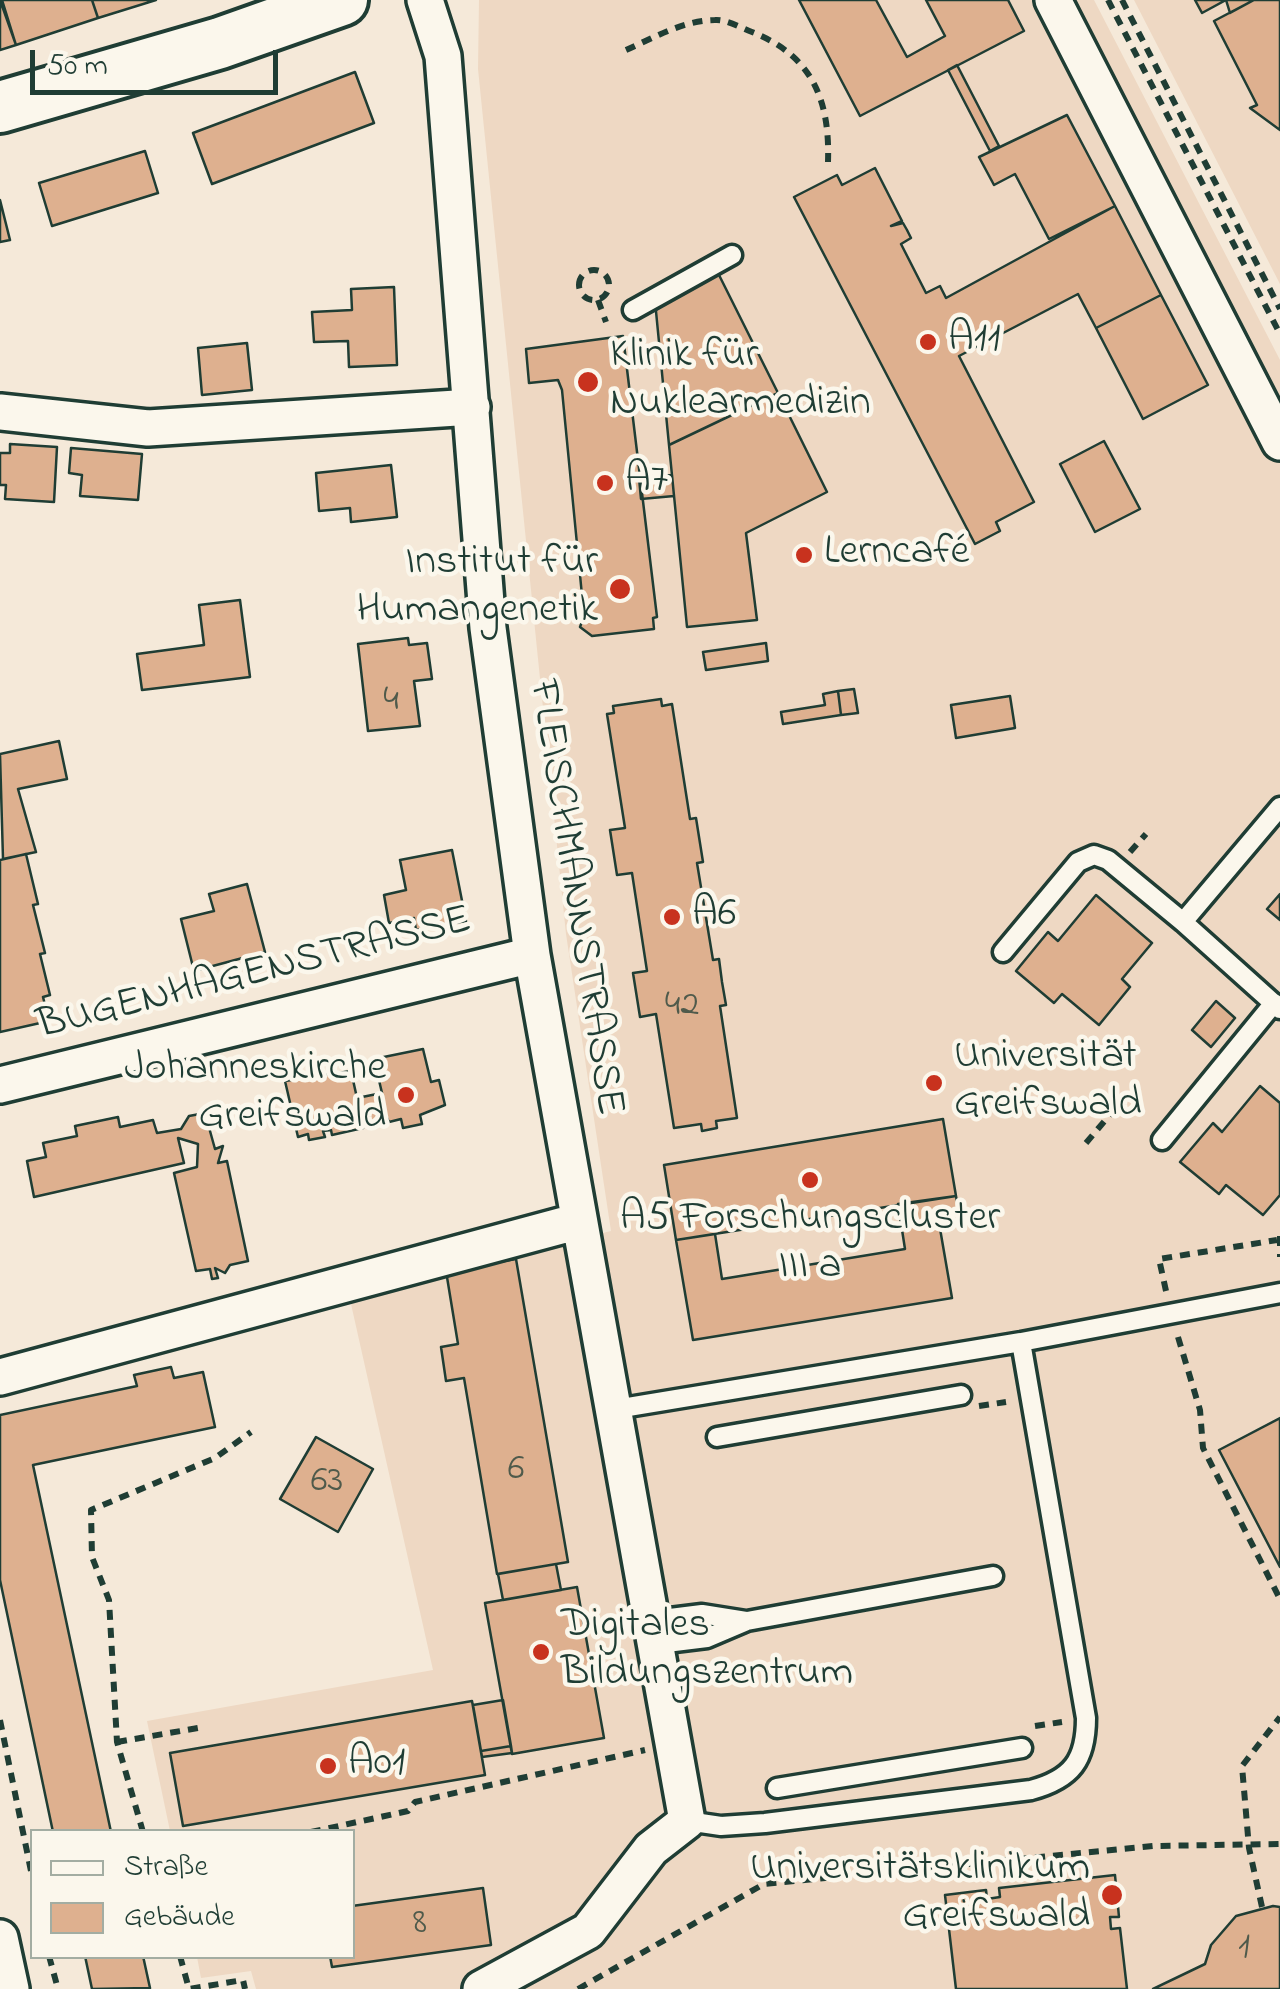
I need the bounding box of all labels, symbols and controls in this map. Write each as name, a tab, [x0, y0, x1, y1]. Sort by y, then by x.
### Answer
scale bar	[35, 30, 282, 92]
text: 50 m	[47, 45, 108, 89]
place label: A11	[948, 317, 1001, 367]
marker: A11	[917, 331, 939, 353]
place label: Klinik für Nuklearmedizin	[610, 333, 871, 432]
marker: Klinik für Nuklearmedizin	[575, 369, 601, 395]
place label: A7	[625, 458, 668, 508]
marker: A7	[594, 472, 616, 494]
place label: Lerncafé	[824, 530, 969, 580]
place label: Institut für Humangenetik	[356, 540, 598, 638]
marker: Lerncafé	[793, 544, 815, 566]
marker: Institut für Humangenetik	[607, 576, 633, 602]
street label: FLEISCHMANNSTRASSE	[514, 677, 632, 1119]
house number: 4	[383, 680, 399, 726]
place label: A6	[692, 892, 736, 942]
street label: BUGENHAGENSTRASSE	[33, 898, 477, 1054]
marker: A6	[661, 906, 683, 928]
house number: 42	[665, 985, 699, 1031]
place label: Universität Greifswald	[954, 1034, 1141, 1132]
place label: Johanneskirche Greifswald	[124, 1046, 386, 1144]
marker: Universität Greifswald	[923, 1072, 945, 1094]
marker: Johanneskirche Greifswald	[395, 1084, 417, 1106]
marker: A5 Forschungscluster III a	[799, 1169, 821, 1191]
place label: A5 Forschungscluster III a	[620, 1196, 1000, 1294]
house number: 6	[508, 1449, 524, 1495]
house number: 63	[311, 1461, 343, 1507]
place label: Digitales Bildungszentrum	[561, 1603, 853, 1702]
marker: Digitales Bildungszentrum	[530, 1641, 552, 1663]
place label: A01	[348, 1741, 405, 1791]
marker: A01	[317, 1755, 339, 1777]
legend	[30, 1829, 355, 1959]
text: Straße	[124, 1846, 208, 1890]
place label: Universitätsklinikum Greifswald	[750, 1846, 1090, 1944]
marker: Universitätsklinikum Greifswald	[1099, 1882, 1125, 1908]
text: Gebäude	[124, 1896, 235, 1940]
house number: 8	[413, 1903, 427, 1949]
house number: 1	[1238, 1927, 1250, 1973]

